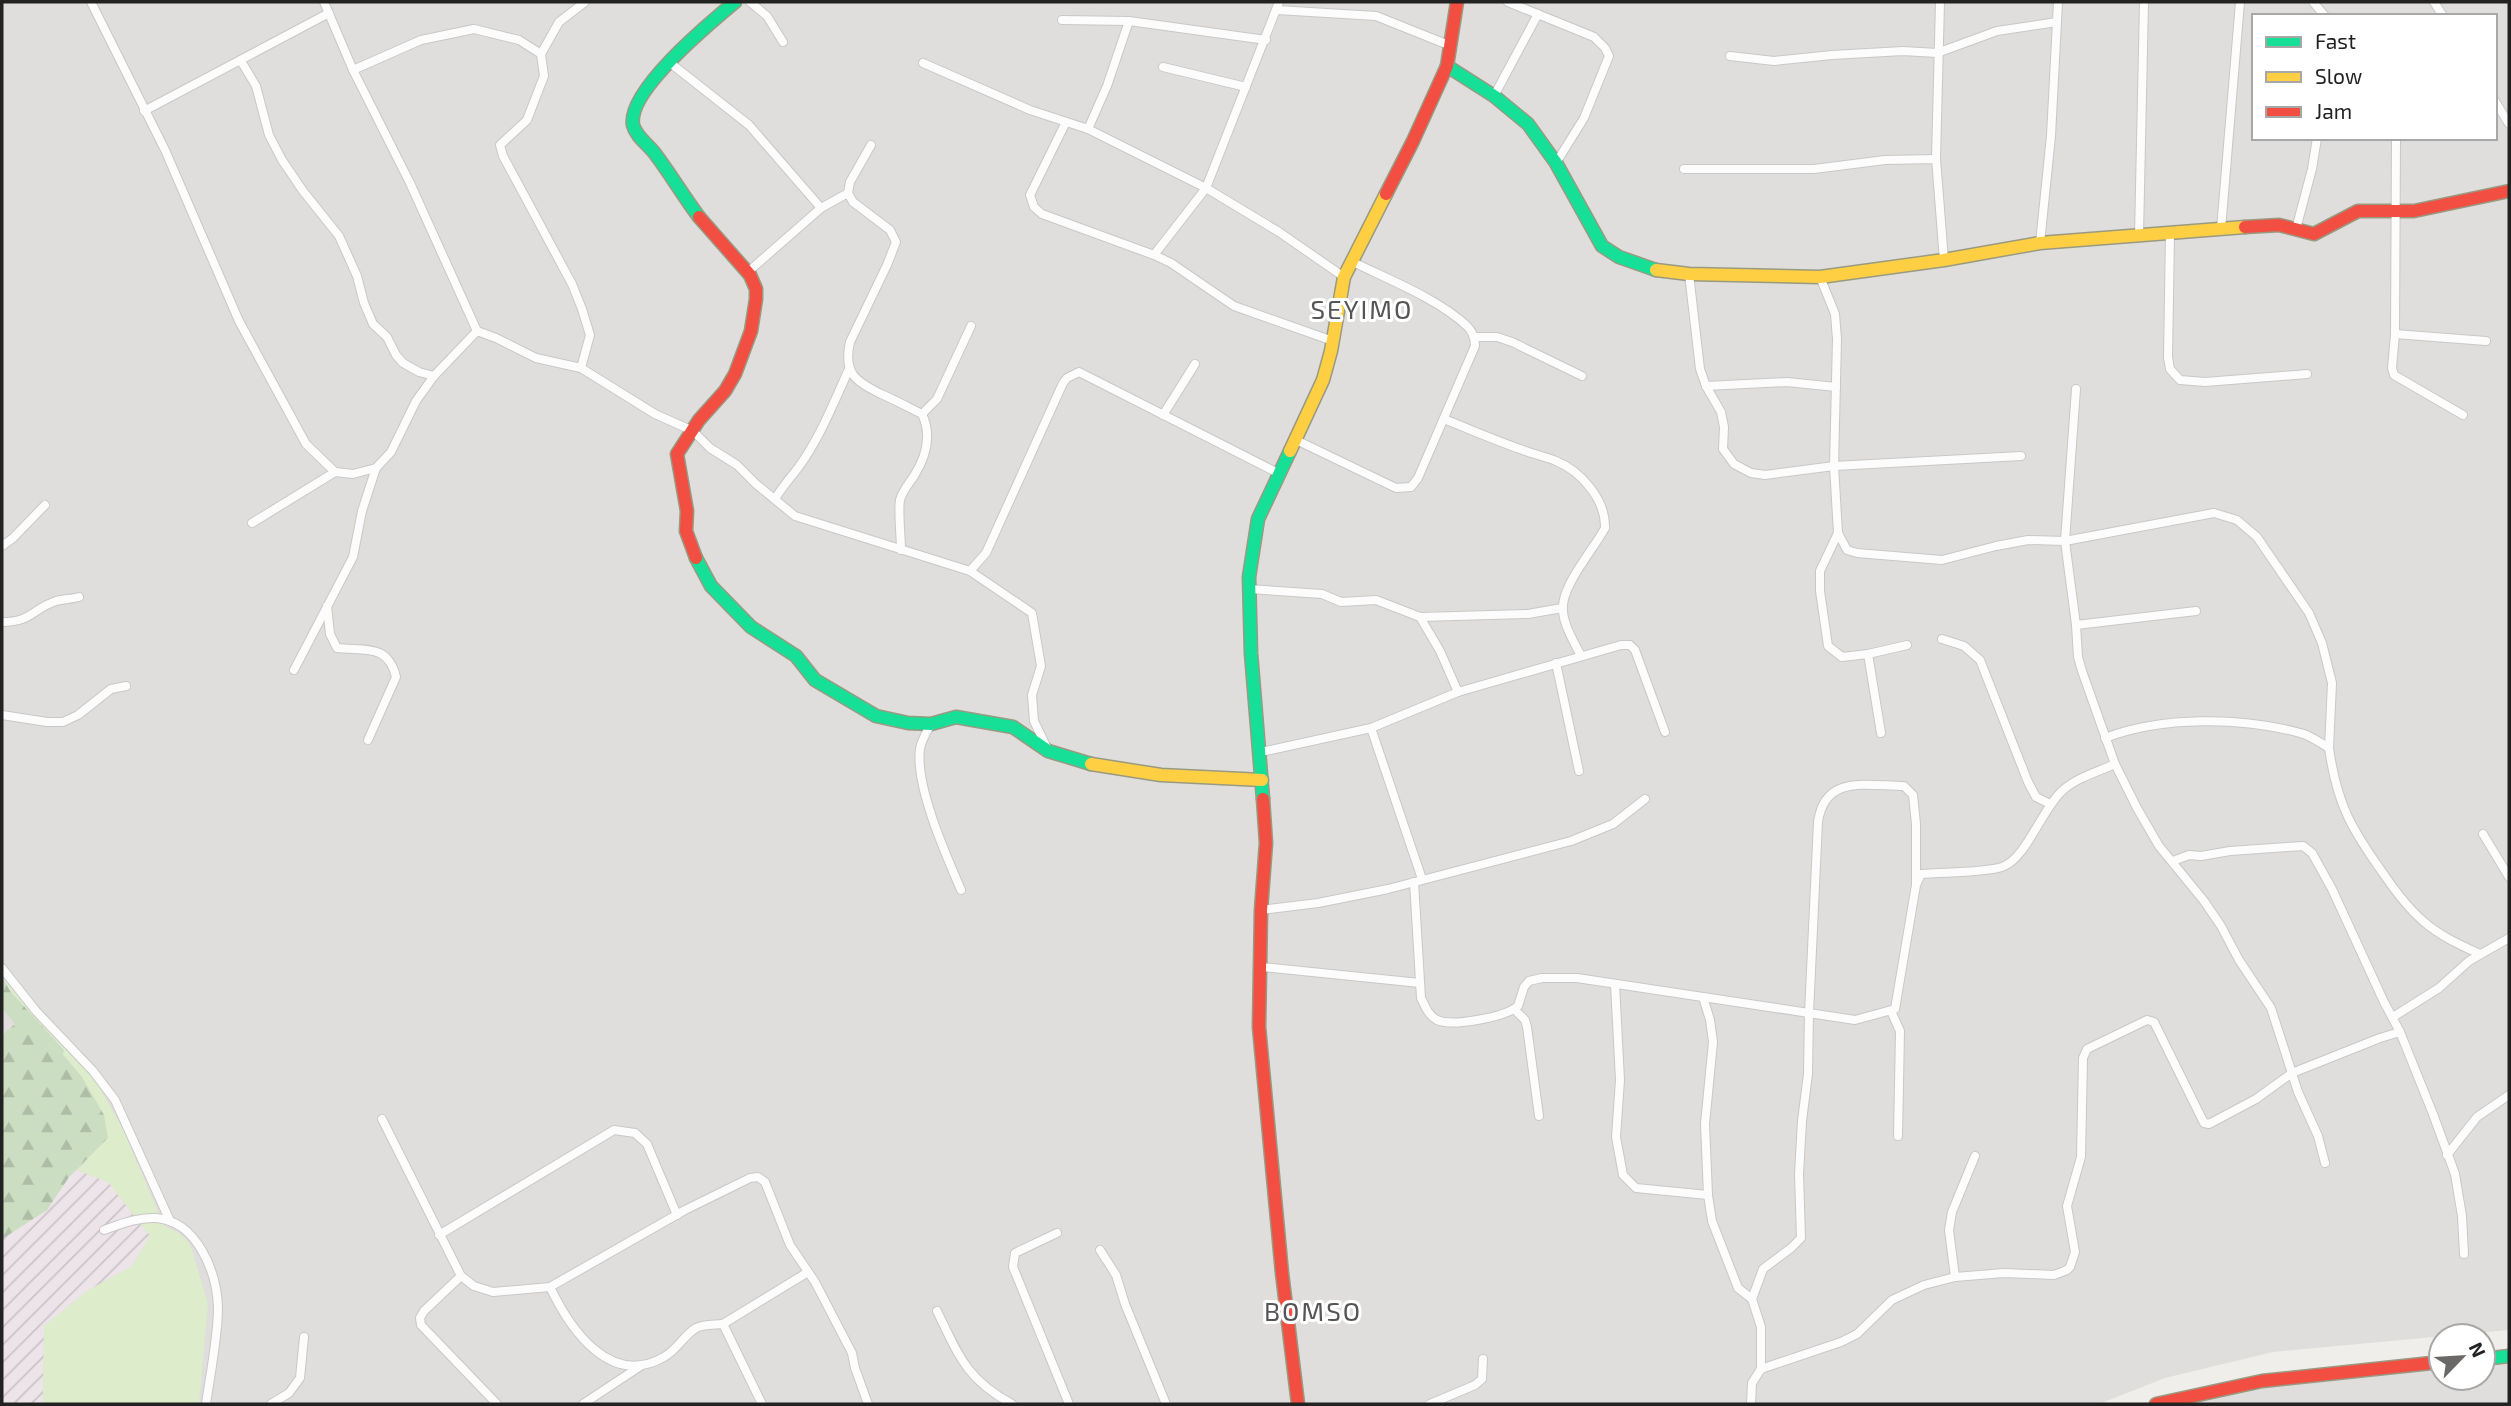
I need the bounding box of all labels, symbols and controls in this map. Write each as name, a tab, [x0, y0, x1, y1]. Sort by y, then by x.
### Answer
legend	[2252, 14, 2497, 140]
text: Fast	[2315, 28, 2356, 53]
text: Slow	[2315, 63, 2362, 88]
text: Jam	[2315, 98, 2352, 123]
district label: SEYIMO	[1311, 293, 1413, 324]
district label: BOMSO	[1264, 1295, 1362, 1326]
north arrow	[2427, 1322, 2497, 1392]
text: N	[2465, 1339, 2491, 1361]

